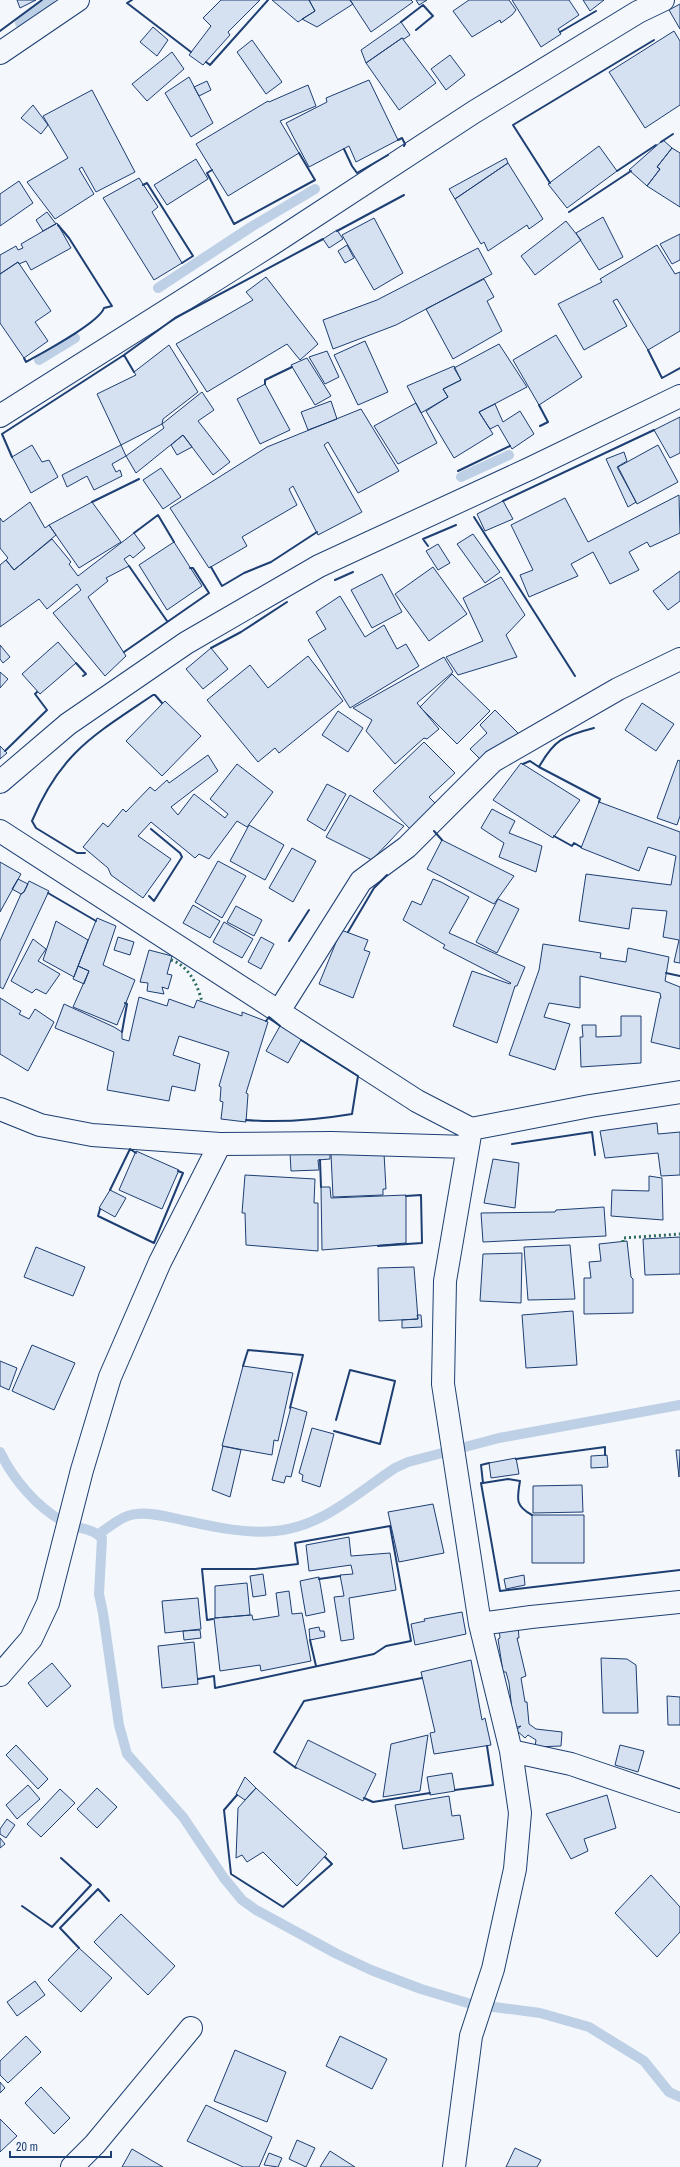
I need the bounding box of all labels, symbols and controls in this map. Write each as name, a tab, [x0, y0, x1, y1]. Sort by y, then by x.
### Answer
scale bar	[10, 2133, 111, 2159]
text: 20 m	[16, 2139, 38, 2155]

